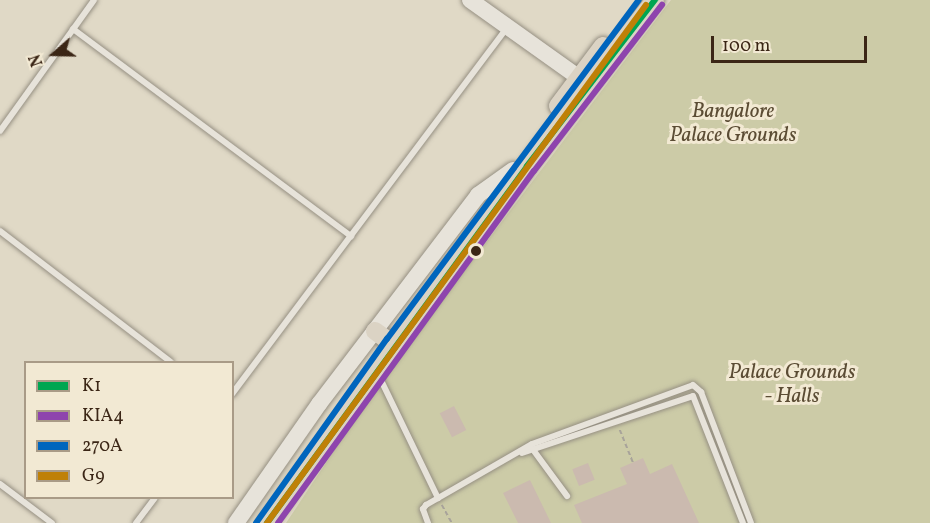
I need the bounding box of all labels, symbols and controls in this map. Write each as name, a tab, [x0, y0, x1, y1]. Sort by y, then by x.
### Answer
north arrow	[24, 24, 84, 84]
scale bar	[714, 24, 870, 62]
text: 100 m	[722, 34, 771, 59]
text: N	[25, 51, 49, 69]
park label: Bangalore Palace Grounds	[670, 99, 796, 149]
unlabelled marker	[470, 245, 482, 257]
park label: Palace Grounds - Halls	[729, 360, 855, 410]
legend	[24, 361, 234, 499]
text: K1	[82, 374, 101, 399]
text: KIA4	[82, 404, 124, 429]
text: 270A	[82, 434, 123, 459]
text: G9	[82, 464, 105, 489]

